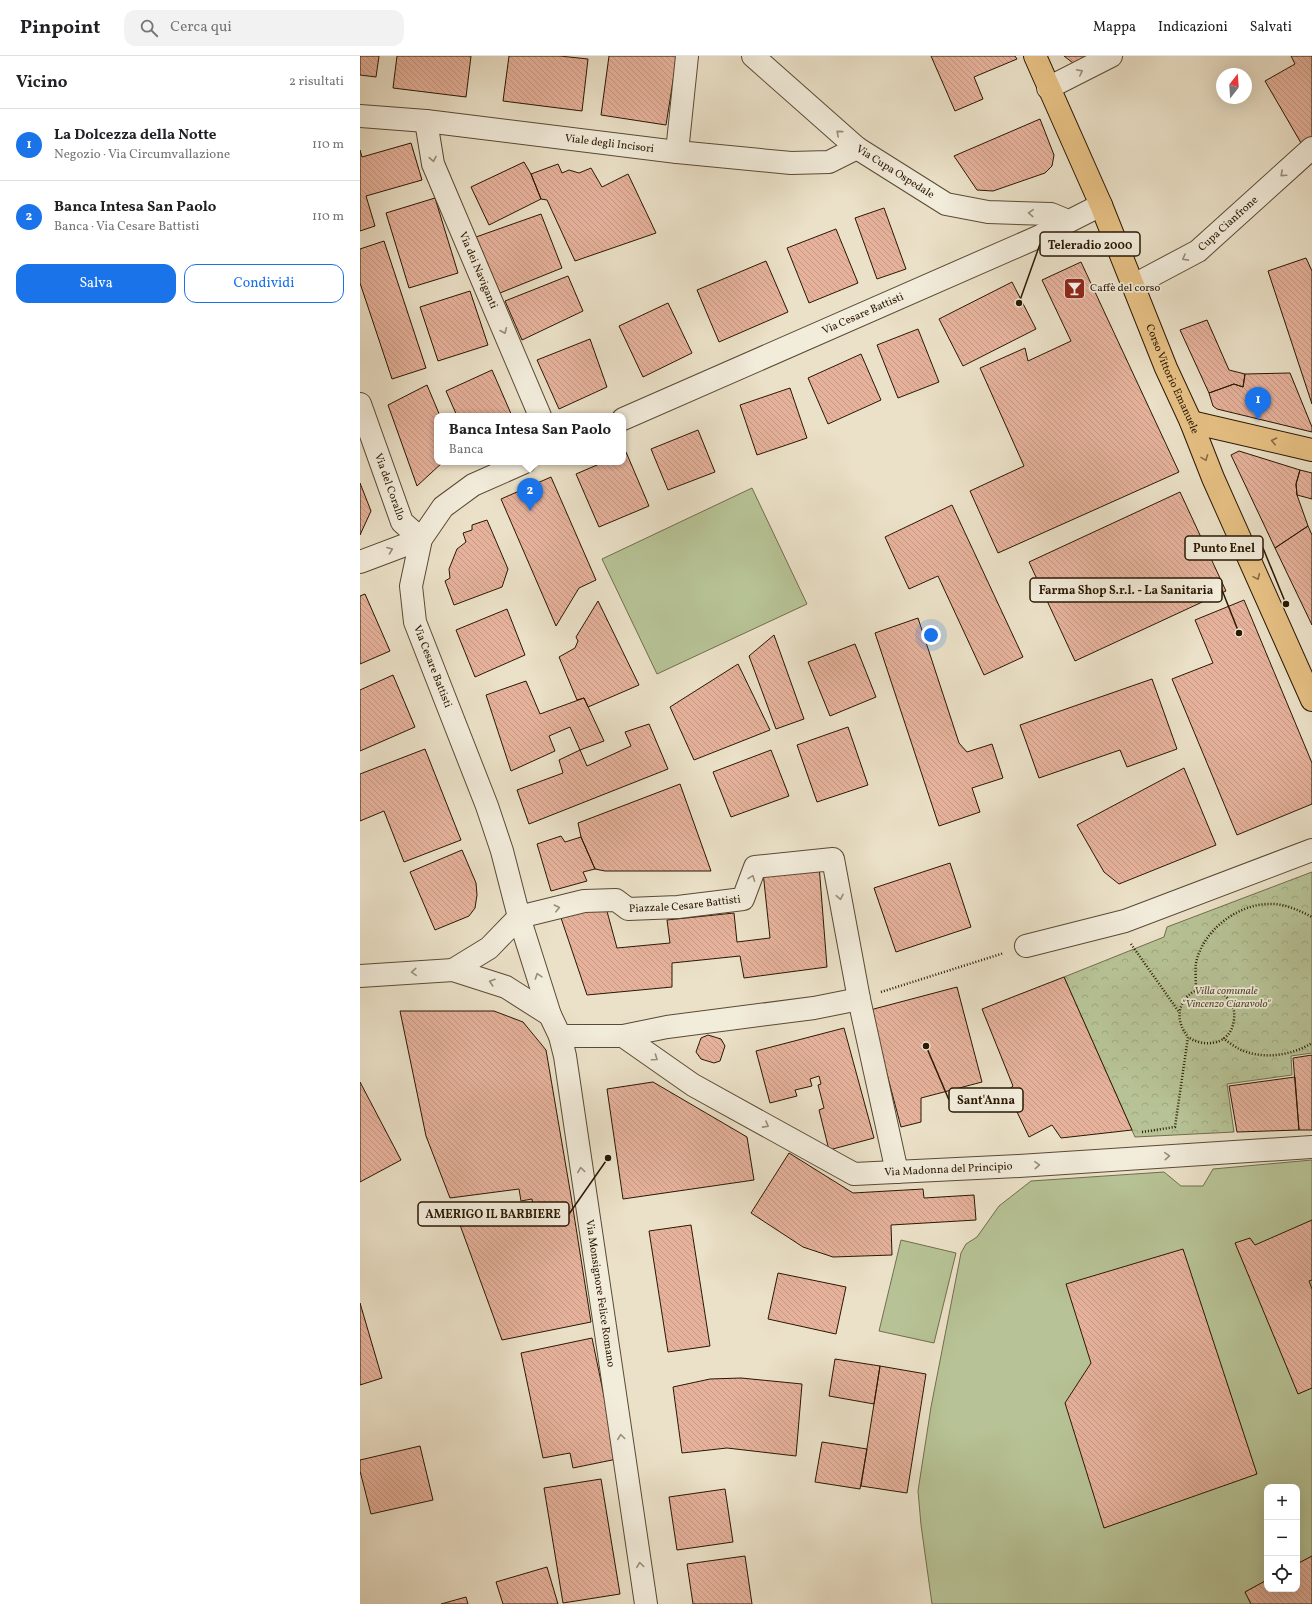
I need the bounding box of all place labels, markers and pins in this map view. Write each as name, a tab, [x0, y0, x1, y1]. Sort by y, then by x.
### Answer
callout: Teleradio 2000	[1040, 232, 1140, 256]
bar icon: Caffè del corso	[1061, 275, 1087, 301]
place label: Caffè del corso	[1090, 281, 1161, 296]
pin: 1	[1245, 387, 1271, 420]
pin: 2	[517, 478, 543, 511]
callout: Punto Enel	[1185, 536, 1263, 560]
callout: Farma Shop S.r.l. - La Sanitaria	[1030, 578, 1222, 602]
callout: Sant'Anna	[949, 1088, 1023, 1112]
callout: AMERIGO IL BARBIERE	[418, 1202, 569, 1226]

